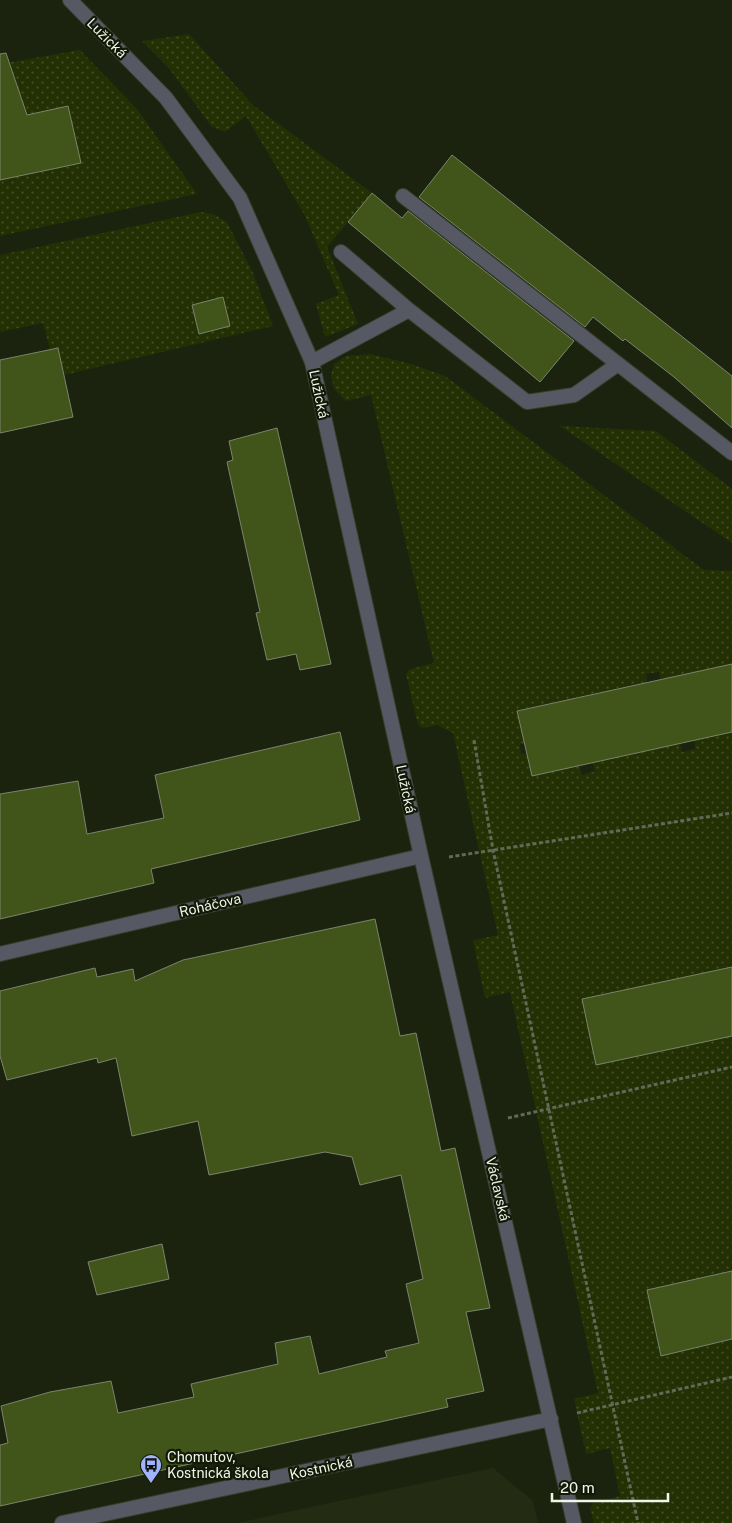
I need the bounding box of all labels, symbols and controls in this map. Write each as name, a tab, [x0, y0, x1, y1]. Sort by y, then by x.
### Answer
street label: Lužická	[84, 15, 130, 61]
street label: Lužická	[306, 368, 332, 420]
street label: Lužická	[393, 763, 419, 815]
street label: Roháčova	[178, 890, 242, 920]
street label: Václavská	[483, 1155, 513, 1223]
place label: Chomutov, Kostnická škola	[167, 1449, 269, 1481]
bus stop icon: Chomutov, Kostnická škola	[139, 1453, 163, 1484]
street label: Kostnická	[288, 1454, 354, 1482]
scale bar	[552, 1470, 668, 1502]
text: 20 m	[560, 1479, 595, 1496]

